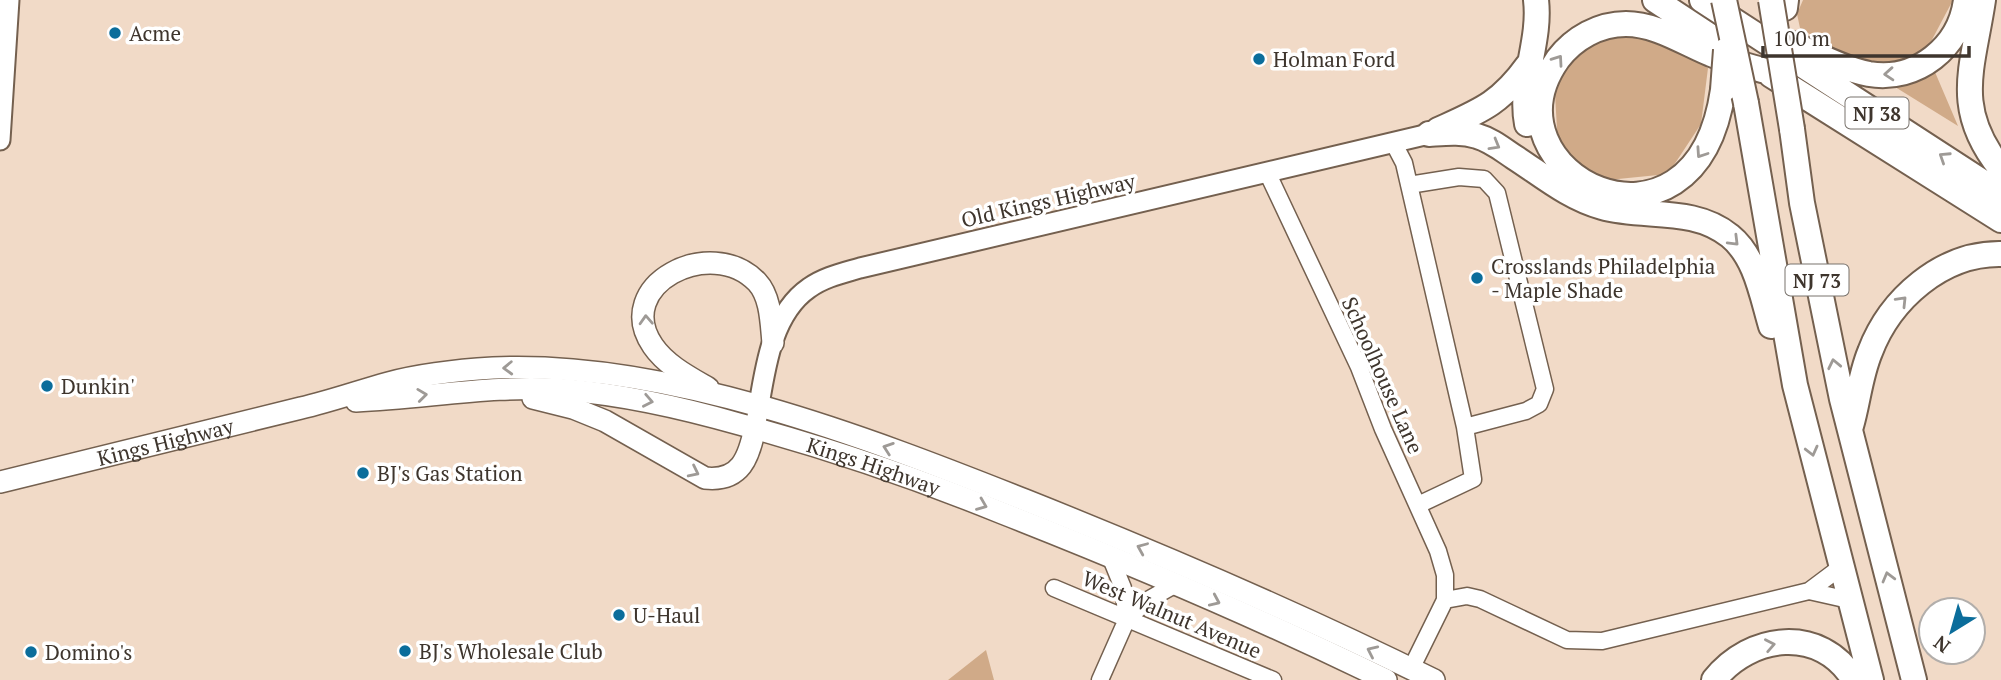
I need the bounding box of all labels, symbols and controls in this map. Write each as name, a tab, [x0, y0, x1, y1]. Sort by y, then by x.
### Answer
scale bar	[1763, 14, 1969, 58]
place label: Acme	[129, 19, 181, 47]
text: 100 m	[1773, 24, 1830, 52]
marker: Acme	[107, 25, 123, 41]
place label: Holman Ford	[1273, 45, 1396, 73]
marker: Holman Ford	[1251, 51, 1267, 67]
one-way arrow	[1550, 55, 1562, 68]
one-way arrow	[1883, 66, 1894, 81]
road number: NJ 38	[1846, 97, 1909, 128]
one-way arrow	[1487, 137, 1500, 150]
one-way arrow	[1696, 146, 1709, 159]
one-way arrow	[1939, 152, 1952, 165]
street label: Old Kings Highway	[958, 166, 1138, 234]
one-way arrow	[1726, 233, 1739, 246]
place label: Crosslands Philadelphia - Maple Shade	[1491, 252, 1716, 304]
road number: NJ 73	[1786, 264, 1848, 296]
marker: Crosslands Philadelphia - Maple Shade	[1469, 270, 1485, 286]
street label: Schoolhouse Lane	[1336, 292, 1430, 458]
one-way arrow	[1894, 296, 1907, 309]
one-way arrow	[638, 315, 653, 326]
one-way arrow	[1828, 358, 1843, 370]
one-way arrow	[502, 360, 513, 375]
place label: Dunkin'	[61, 372, 135, 400]
marker: Dunkin'	[39, 378, 55, 394]
one-way arrow	[416, 388, 428, 403]
one-way arrow	[642, 393, 654, 408]
street label: Kings Highway	[94, 411, 237, 472]
street label: Kings Highway	[803, 430, 944, 502]
one-way arrow	[883, 442, 895, 456]
one-way arrow	[1804, 445, 1818, 457]
place label: BJ's Gas Station	[377, 459, 523, 487]
one-way arrow	[687, 464, 699, 478]
marker: BJ's Gas Station	[355, 465, 371, 481]
one-way arrow	[975, 496, 987, 510]
one-way arrow	[1137, 542, 1149, 556]
street label: West Walnut Avenue	[1078, 564, 1266, 664]
one-way arrow	[1882, 571, 1896, 583]
one-way arrow	[1207, 593, 1220, 607]
north arrow	[1917, 596, 1987, 666]
place label: U-Haul	[633, 601, 700, 629]
marker: U-Haul	[611, 607, 627, 623]
text: N	[1928, 630, 1955, 659]
place label: BJ's Wholesale Club	[419, 637, 603, 665]
place label: Domino's	[45, 638, 132, 666]
one-way arrow	[1764, 638, 1776, 653]
marker: BJ's Wholesale Club	[397, 643, 413, 659]
marker: Domino's	[23, 644, 39, 660]
one-way arrow	[1367, 645, 1379, 659]

